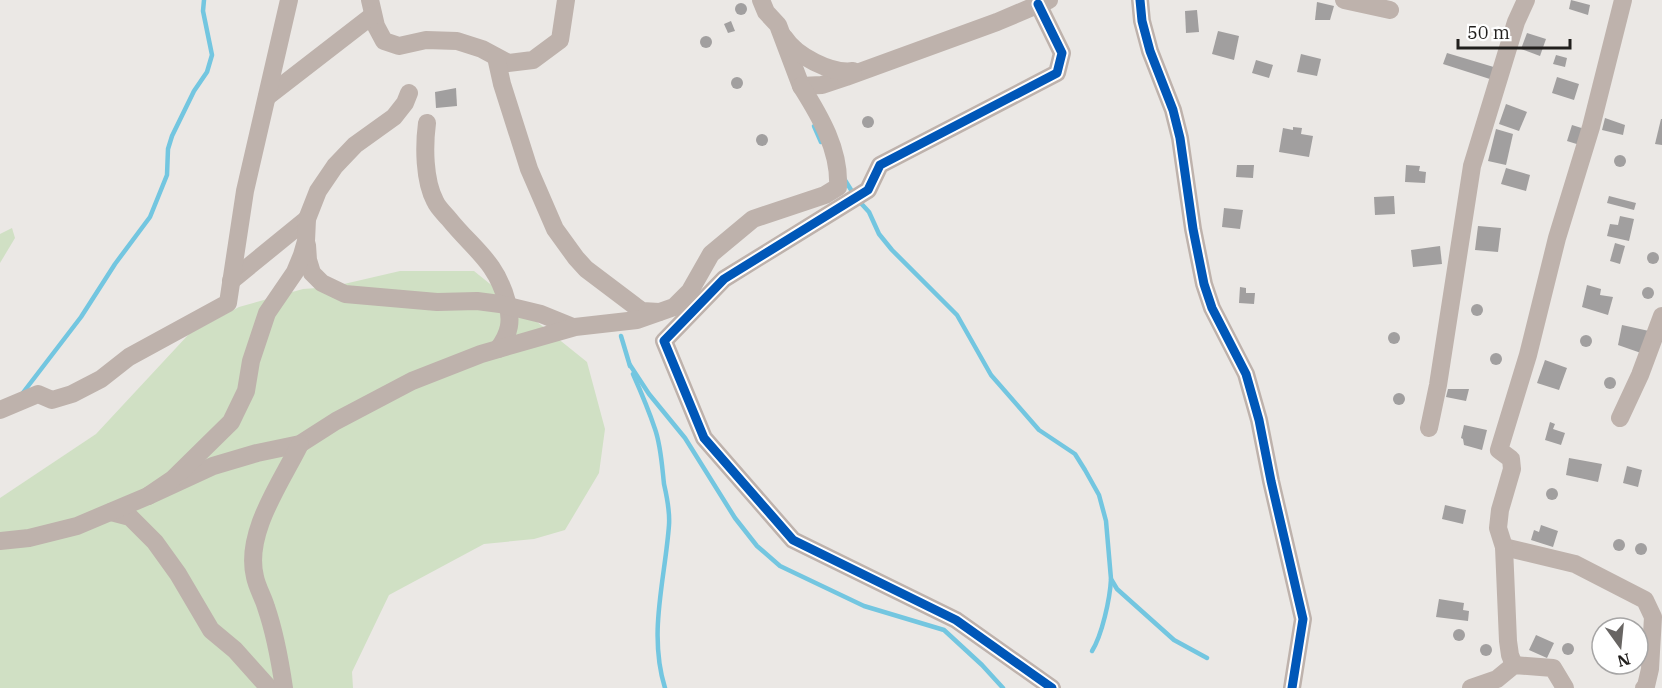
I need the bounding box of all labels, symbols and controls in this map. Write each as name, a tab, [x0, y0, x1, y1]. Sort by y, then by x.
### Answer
scale bar	[1458, 12, 1570, 50]
text: 50 m	[1467, 21, 1510, 44]
north arrow	[1590, 616, 1650, 676]
text: N	[1615, 649, 1633, 672]

